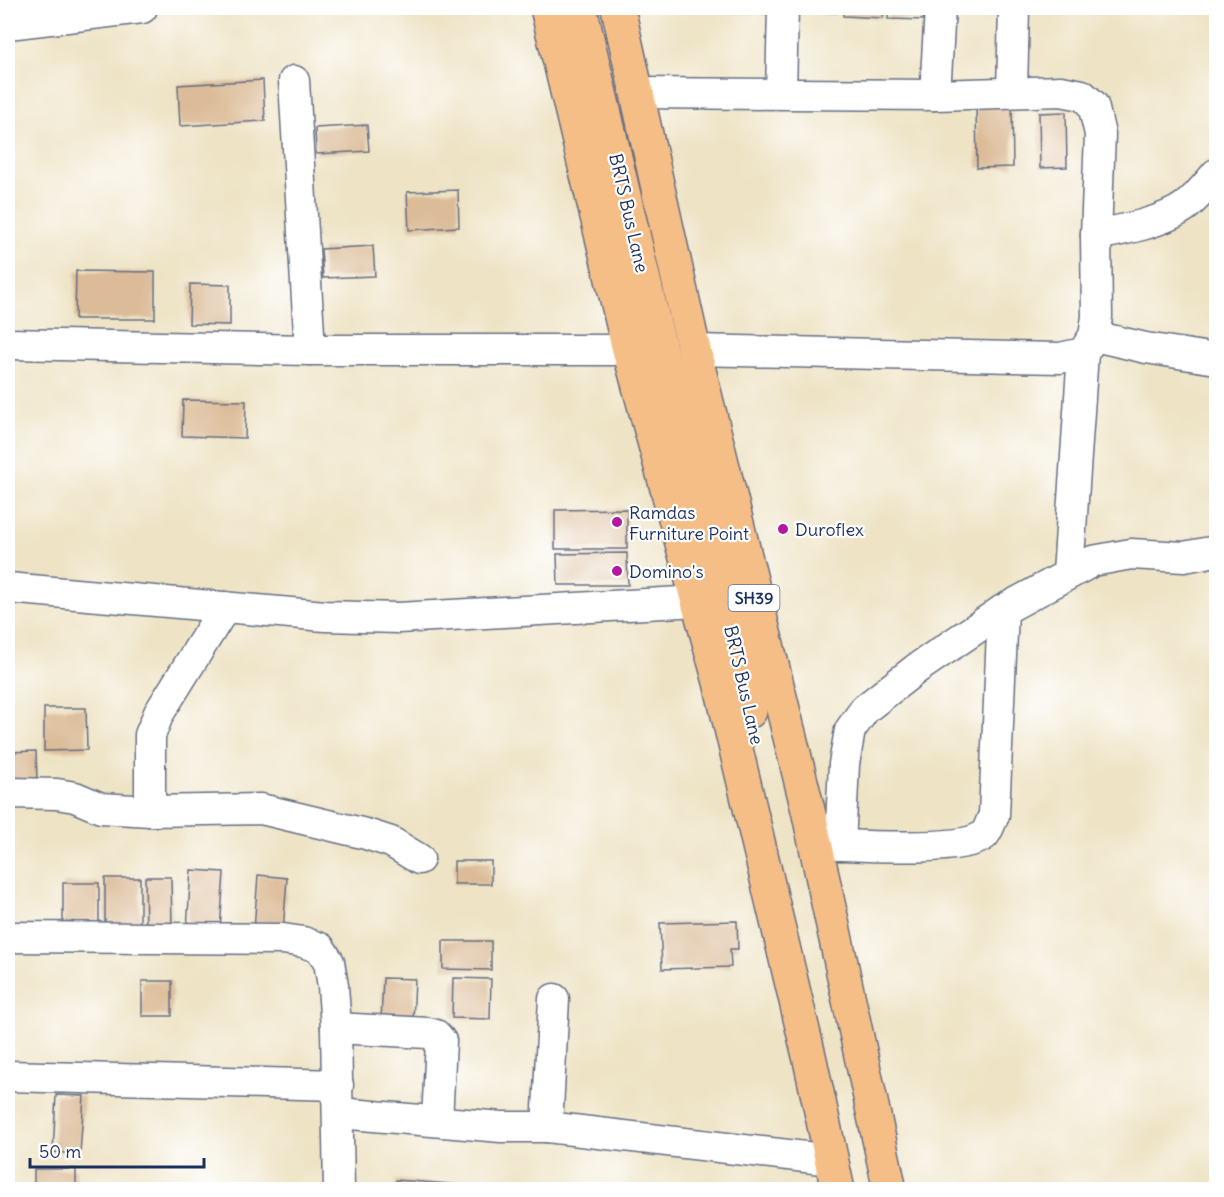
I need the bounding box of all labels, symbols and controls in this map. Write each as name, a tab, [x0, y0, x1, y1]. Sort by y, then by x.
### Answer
street label: BRTS Bus Lane	[604, 151, 654, 275]
place label: Ramdas Furniture Point	[629, 501, 749, 545]
marker: Ramdas Furniture Point	[610, 515, 624, 529]
place label: Duroflex	[795, 518, 864, 541]
marker: Duroflex	[776, 522, 790, 536]
place label: Domino's	[629, 560, 704, 583]
marker: Domino's	[610, 564, 624, 578]
road number: SH39	[728, 585, 780, 611]
street label: BRTS Bus Lane	[719, 623, 769, 747]
scale bar	[30, 1131, 204, 1169]
text: 50 m	[39, 1140, 81, 1163]

